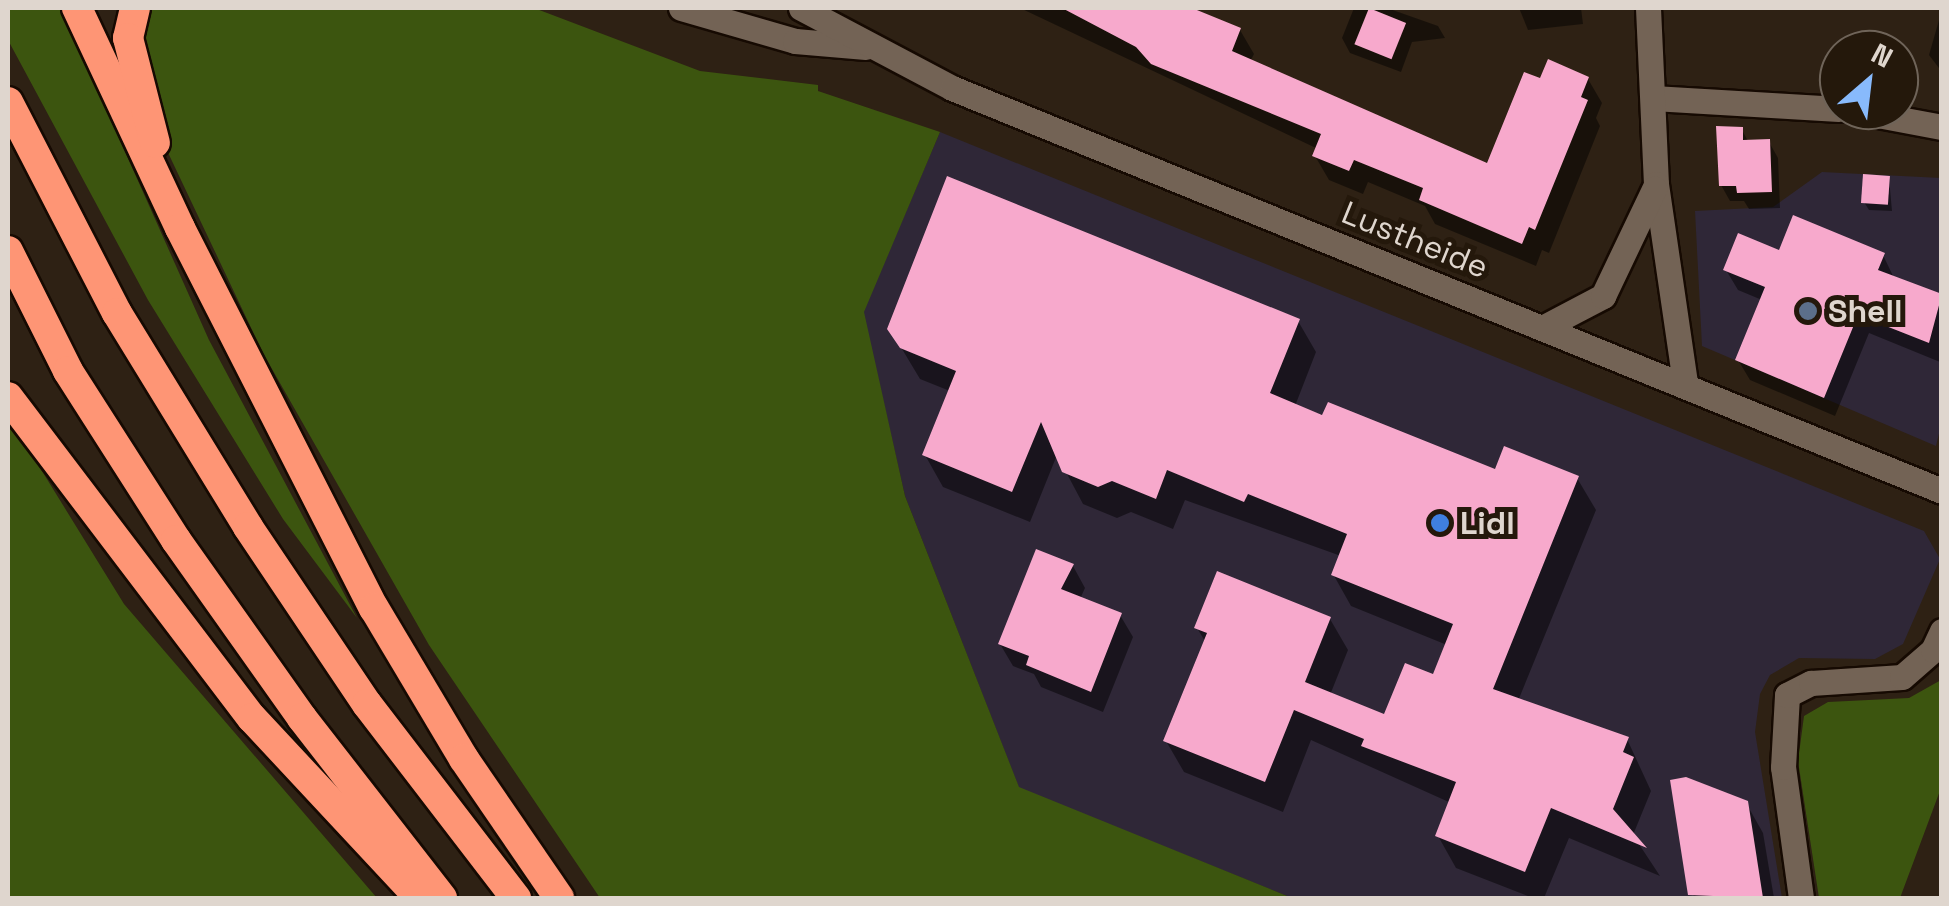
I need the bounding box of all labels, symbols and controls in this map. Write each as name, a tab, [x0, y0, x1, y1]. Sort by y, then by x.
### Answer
north arrow	[1819, 30, 1919, 130]
text: N	[1865, 35, 1899, 76]
street label: Lustheide	[1336, 193, 1494, 287]
place label: Shell	[1828, 292, 1903, 330]
marker: Shell	[1797, 300, 1819, 322]
place label: Lidl	[1460, 504, 1515, 542]
marker: Lidl	[1429, 512, 1451, 534]

